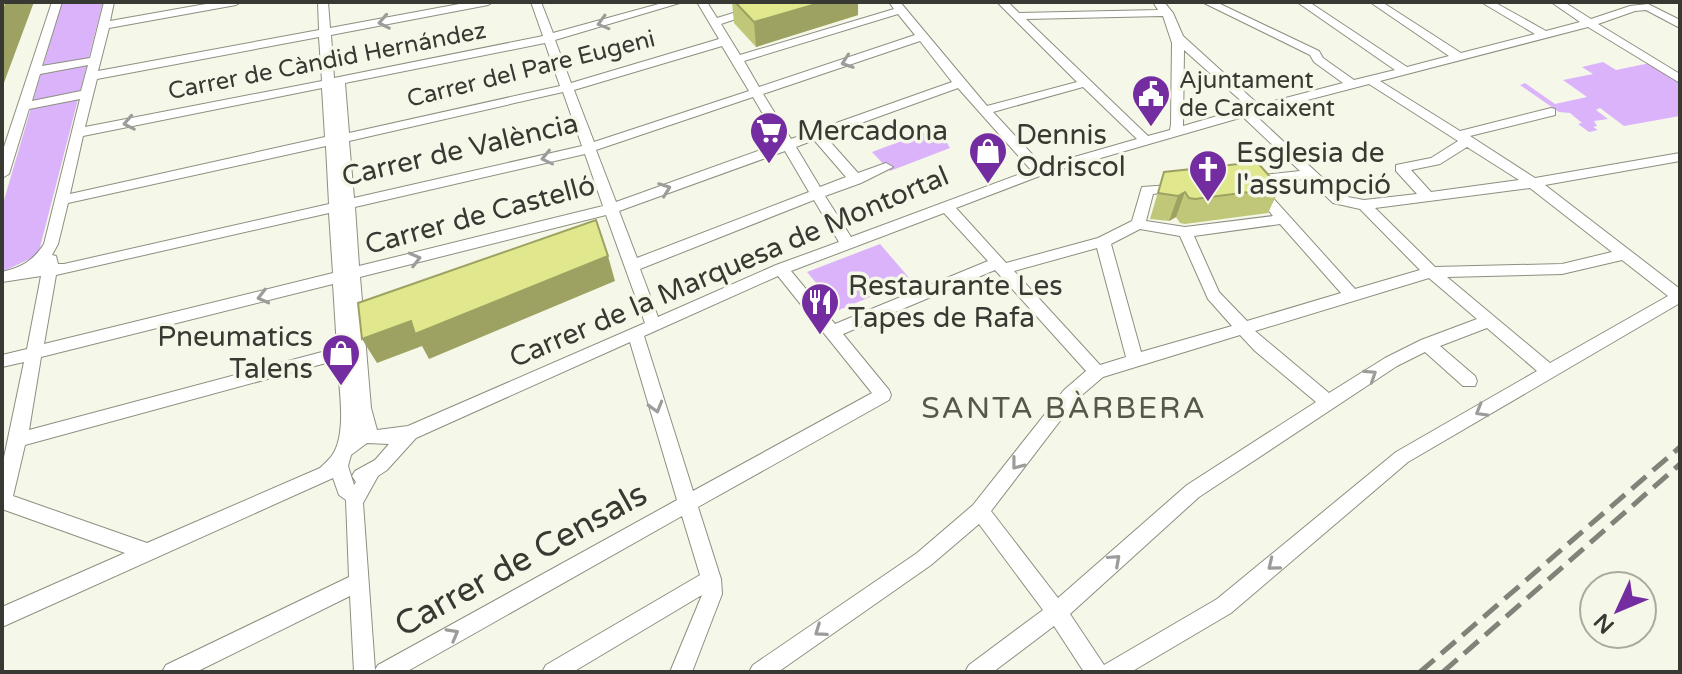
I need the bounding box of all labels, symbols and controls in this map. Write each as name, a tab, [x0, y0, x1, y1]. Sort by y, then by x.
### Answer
one-way arrow	[377, 12, 391, 29]
one-way arrow	[596, 14, 610, 30]
street label: Carrer de Càndid Hernández	[165, 16, 489, 106]
street label: Carrer del Pare Eugeni	[404, 24, 658, 114]
one-way arrow	[841, 53, 855, 69]
place label: Ajuntament de Carcaixent	[1179, 66, 1335, 123]
public building icon: Ajuntament de Carcaixent	[1130, 73, 1172, 128]
street label: Carrer de València	[338, 106, 582, 194]
supermarket icon: Mercadona	[748, 110, 790, 165]
one-way arrow	[122, 113, 136, 130]
place label: Mercadona	[797, 114, 948, 148]
place label: Dennis Odriscol	[1016, 118, 1126, 184]
shop icon: Dennis Odriscol	[967, 130, 1009, 185]
place label: Esglesia de l'assumpció	[1236, 136, 1391, 202]
church icon: Esglesia de l'assumpció	[1187, 148, 1229, 203]
one-way arrow	[540, 149, 554, 166]
street label: Carrer de la Marquesa de Montortal	[504, 159, 954, 375]
street label: Carrer de Castelló	[361, 168, 599, 262]
one-way arrow	[657, 182, 671, 199]
one-way arrow	[407, 251, 421, 268]
place label: Restaurante Les Tapes de Rafa	[848, 269, 1063, 335]
restaurant icon: Restaurante Les Tapes de Rafa	[799, 281, 841, 336]
one-way arrow	[257, 288, 271, 305]
place label: Pneumatics Talens	[157, 320, 313, 386]
shop icon: Pneumatics Talens	[320, 332, 362, 387]
one-way arrow	[1362, 370, 1376, 385]
district label: SANTA BÀRBERA	[921, 390, 1207, 427]
one-way arrow	[647, 400, 663, 414]
one-way arrow	[1476, 401, 1490, 417]
one-way arrow	[1012, 455, 1026, 470]
street label: Carrer de Censals	[388, 474, 654, 646]
one-way arrow	[1106, 555, 1121, 570]
one-way arrow	[1268, 555, 1282, 570]
north arrow	[1578, 570, 1658, 650]
text: N	[1589, 608, 1620, 639]
one-way arrow	[815, 621, 829, 636]
one-way arrow	[445, 628, 459, 644]

